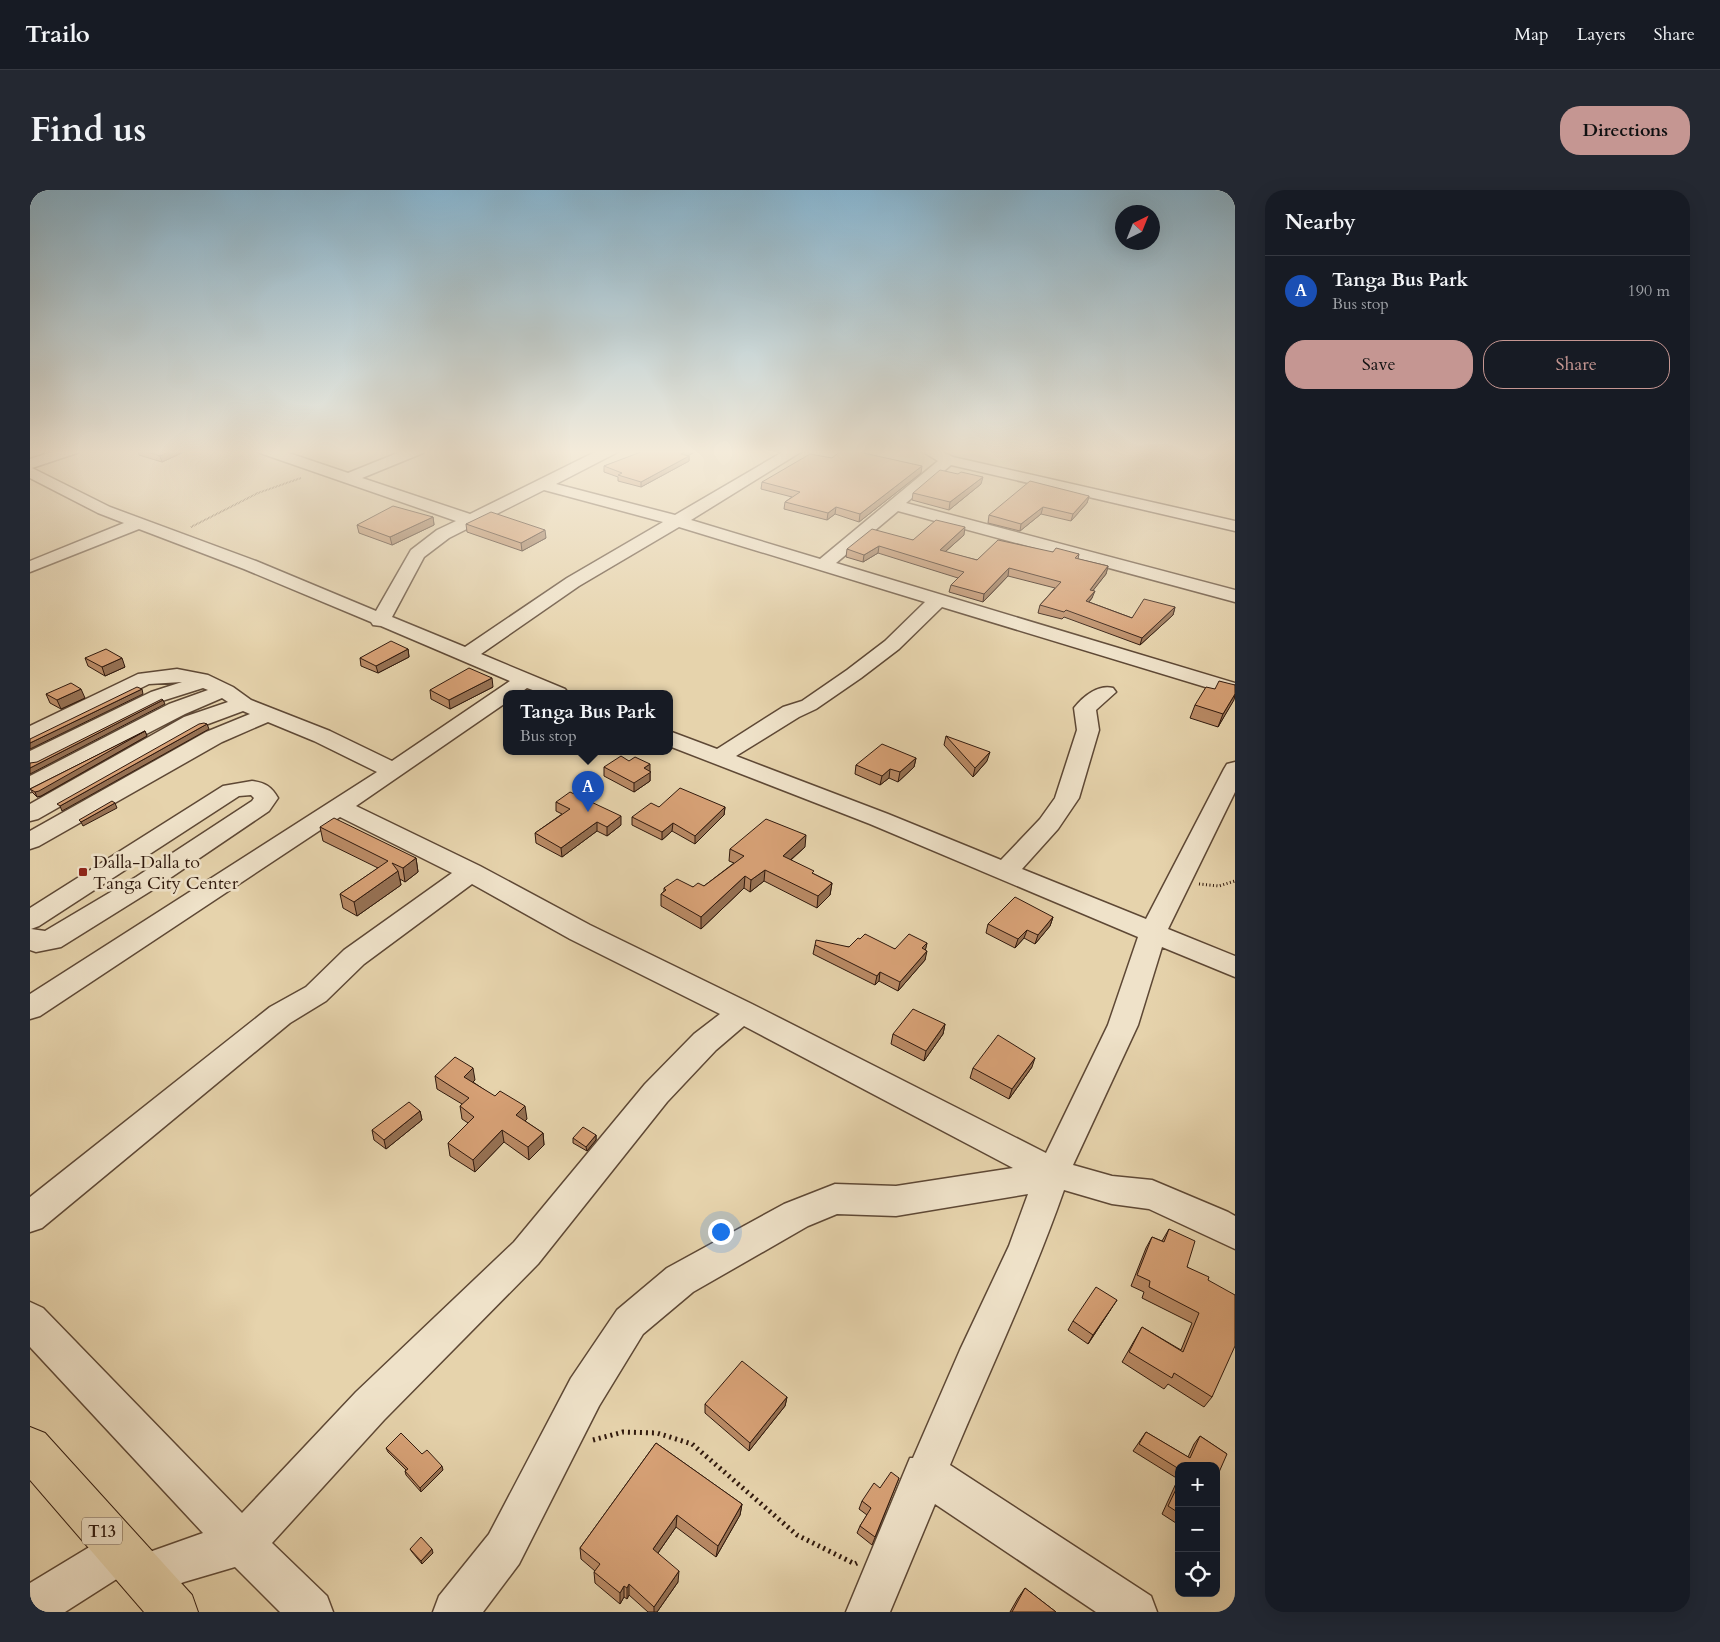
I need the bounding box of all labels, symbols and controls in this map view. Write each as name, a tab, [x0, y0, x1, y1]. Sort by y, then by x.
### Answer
text: Trailo	[25, 18, 90, 51]
text: Map	[1514, 22, 1549, 47]
text: Layers	[1577, 22, 1626, 47]
text: Share	[1654, 22, 1695, 47]
text: Find us	[30, 106, 146, 154]
button: Directions	[1560, 106, 1690, 155]
north arrow	[1115, 205, 1160, 250]
text: Nearby	[1285, 208, 1356, 237]
text: Tanga Bus Park	[1332, 267, 1468, 293]
text: A	[1295, 280, 1307, 302]
text: 190 m	[1628, 280, 1670, 302]
text: Bus stop	[1332, 293, 1389, 315]
button: Save	[1285, 340, 1473, 389]
button: Share	[1483, 340, 1670, 389]
popup	[503, 690, 673, 755]
text: Tanga Bus Park	[520, 699, 656, 725]
text: Bus stop	[520, 725, 577, 747]
pin: A	[572, 771, 604, 812]
place label: Dalla-Dalla to Tanga City Center	[93, 850, 239, 896]
marker: Dalla-Dalla to Tanga City Center	[77, 866, 89, 878]
your location	[708, 1219, 734, 1245]
map controls	[1175, 1462, 1220, 1597]
button: +	[1175, 1462, 1220, 1507]
button: −	[1175, 1507, 1220, 1552]
road number: T13	[82, 1518, 122, 1544]
button: locate	[1175, 1552, 1220, 1597]

